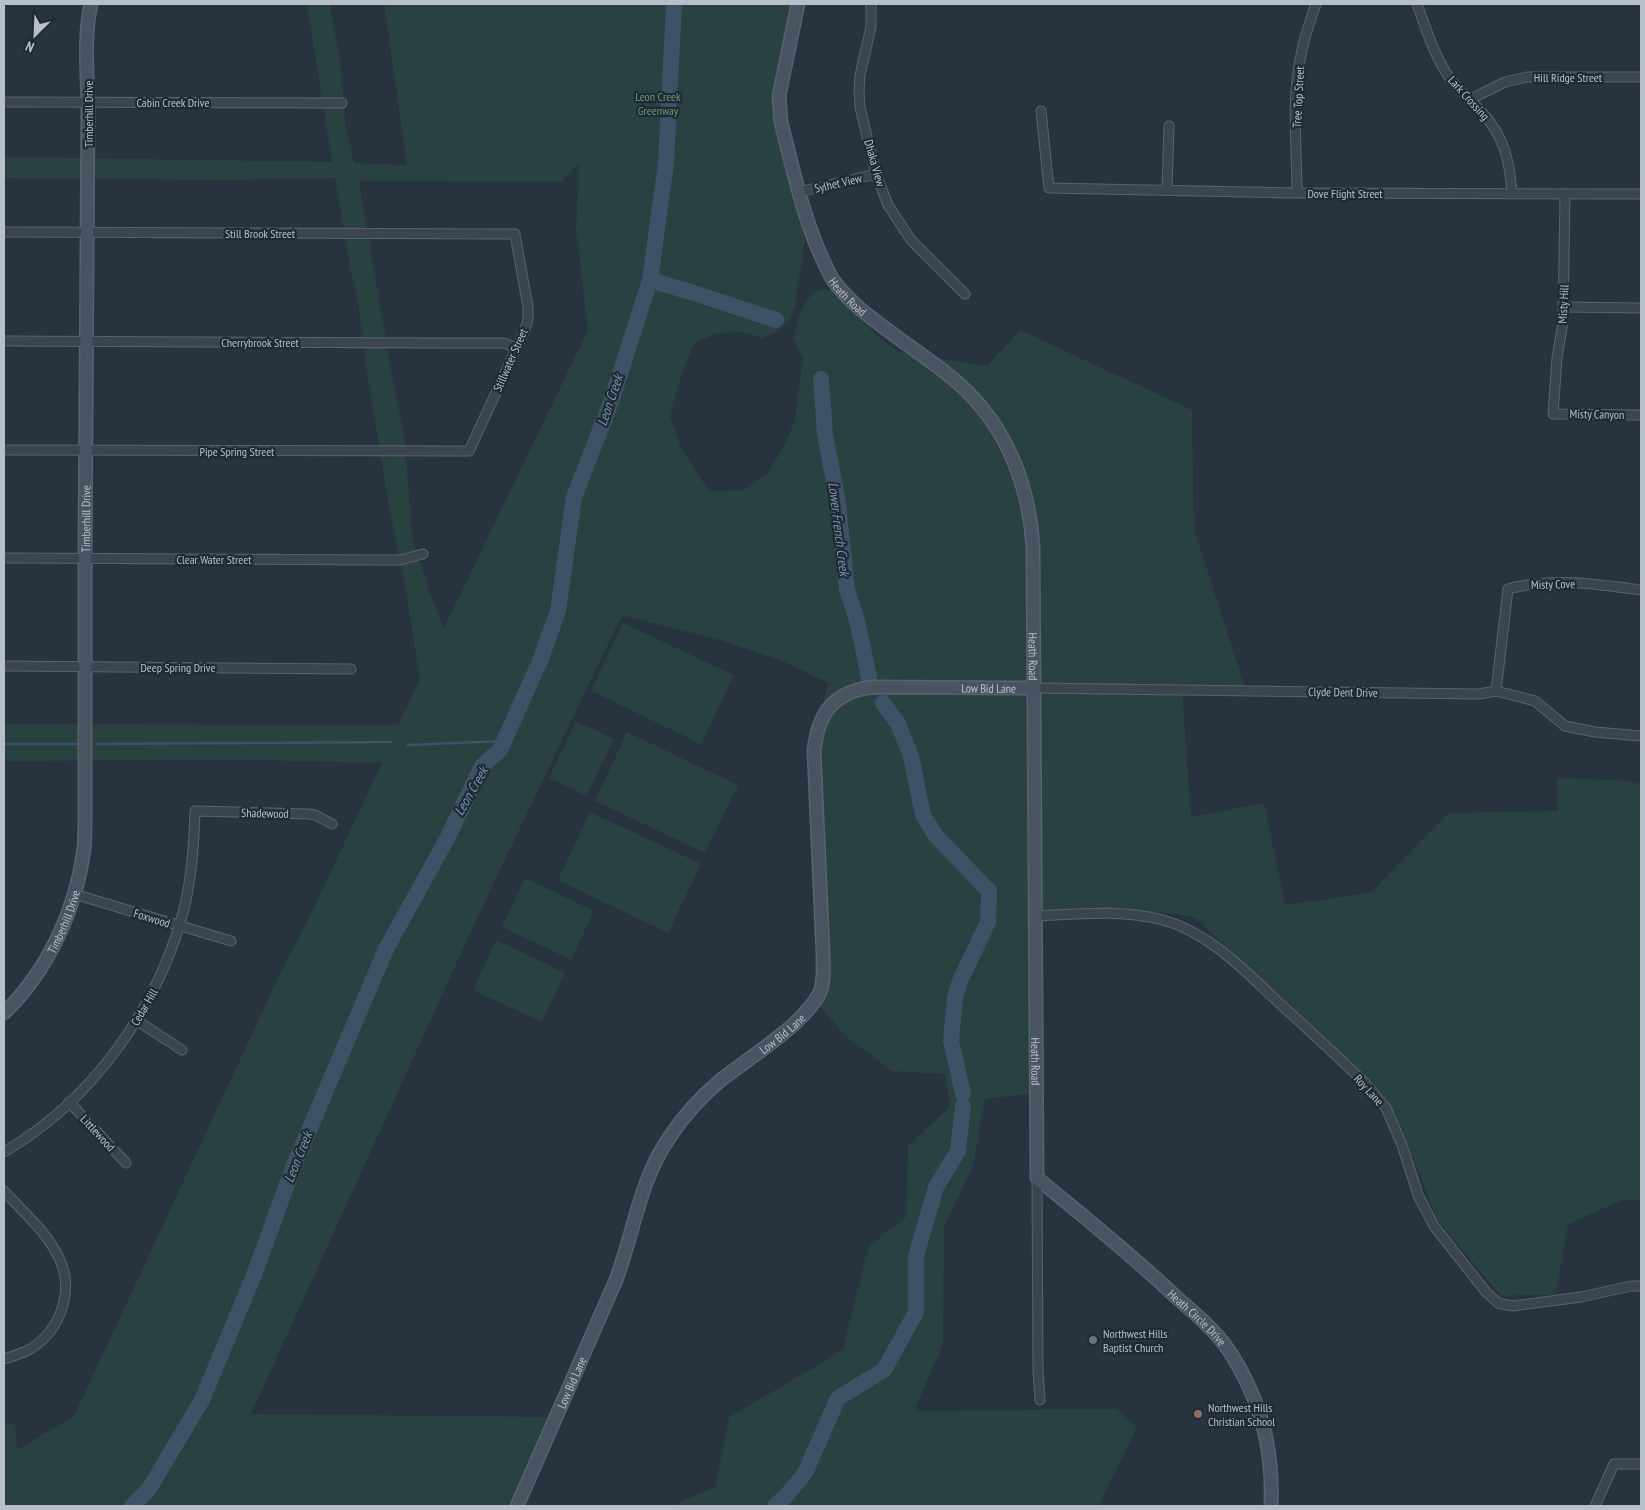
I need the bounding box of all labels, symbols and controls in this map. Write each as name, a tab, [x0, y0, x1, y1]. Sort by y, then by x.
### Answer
north arrow	[10, 10, 60, 60]
text: N	[23, 37, 37, 57]
street label: Tree Top Street	[1289, 65, 1307, 128]
street label: Hill Ridge Street	[1534, 70, 1603, 85]
street label: Lark Crossing	[1445, 73, 1493, 123]
street label: Timberhill Drive	[81, 80, 96, 148]
park label: Leon Creek Greenway	[635, 89, 681, 118]
street label: Cabin Creek Drive	[137, 95, 209, 110]
street label: Dhaka View	[861, 138, 889, 189]
street label: Sylhet View	[813, 170, 864, 196]
street label: Dove Flight Street	[1307, 186, 1383, 201]
street label: Still Brook Street	[225, 226, 296, 241]
street label: Heath Road	[826, 274, 870, 319]
street label: Misty Hill	[1554, 284, 1572, 324]
street label: Stillwater Street	[489, 326, 531, 394]
street label: Cherrybrook Street	[221, 335, 299, 350]
water label: Leon Creek	[593, 371, 628, 428]
street label: Misty Canyon	[1570, 406, 1624, 422]
street label: Pipe Spring Street	[200, 444, 275, 459]
water label: Lower French Creek	[824, 481, 854, 579]
street label: Timberhill Drive	[78, 485, 93, 552]
street label: Clear Water Street	[177, 552, 252, 567]
street label: Misty Cove	[1531, 576, 1575, 592]
street label: Heath Road	[1026, 633, 1041, 680]
street label: Deep Spring Drive	[141, 660, 216, 675]
street label: Low Bid Lane	[961, 680, 1016, 695]
street label: Clyde Dent Drive	[1308, 684, 1378, 700]
water label: Leon Creek	[450, 762, 493, 818]
street label: Shadewood	[241, 805, 289, 821]
street label: Timberhill Drive	[43, 888, 83, 956]
street label: Foxwood	[132, 905, 172, 931]
street label: Cedar Hill	[127, 986, 161, 1028]
street label: Low Bid Lane	[756, 1010, 808, 1057]
street label: Heath Road	[1029, 1038, 1044, 1085]
street label: Roy Lane	[1351, 1071, 1387, 1109]
street label: Littlewood	[77, 1112, 119, 1154]
water label: Leon Creek	[280, 1128, 317, 1185]
street label: Heath Circle Drive	[1165, 1286, 1230, 1348]
place label: Northwest Hills Baptist Church	[1103, 1326, 1167, 1355]
marker: Northwest Hills Baptist Church	[1087, 1334, 1099, 1346]
street label: Low Bid Lane	[553, 1354, 589, 1410]
place label: Northwest Hills Christian School	[1208, 1400, 1275, 1429]
marker: Northwest Hills Christian School	[1192, 1408, 1204, 1420]

